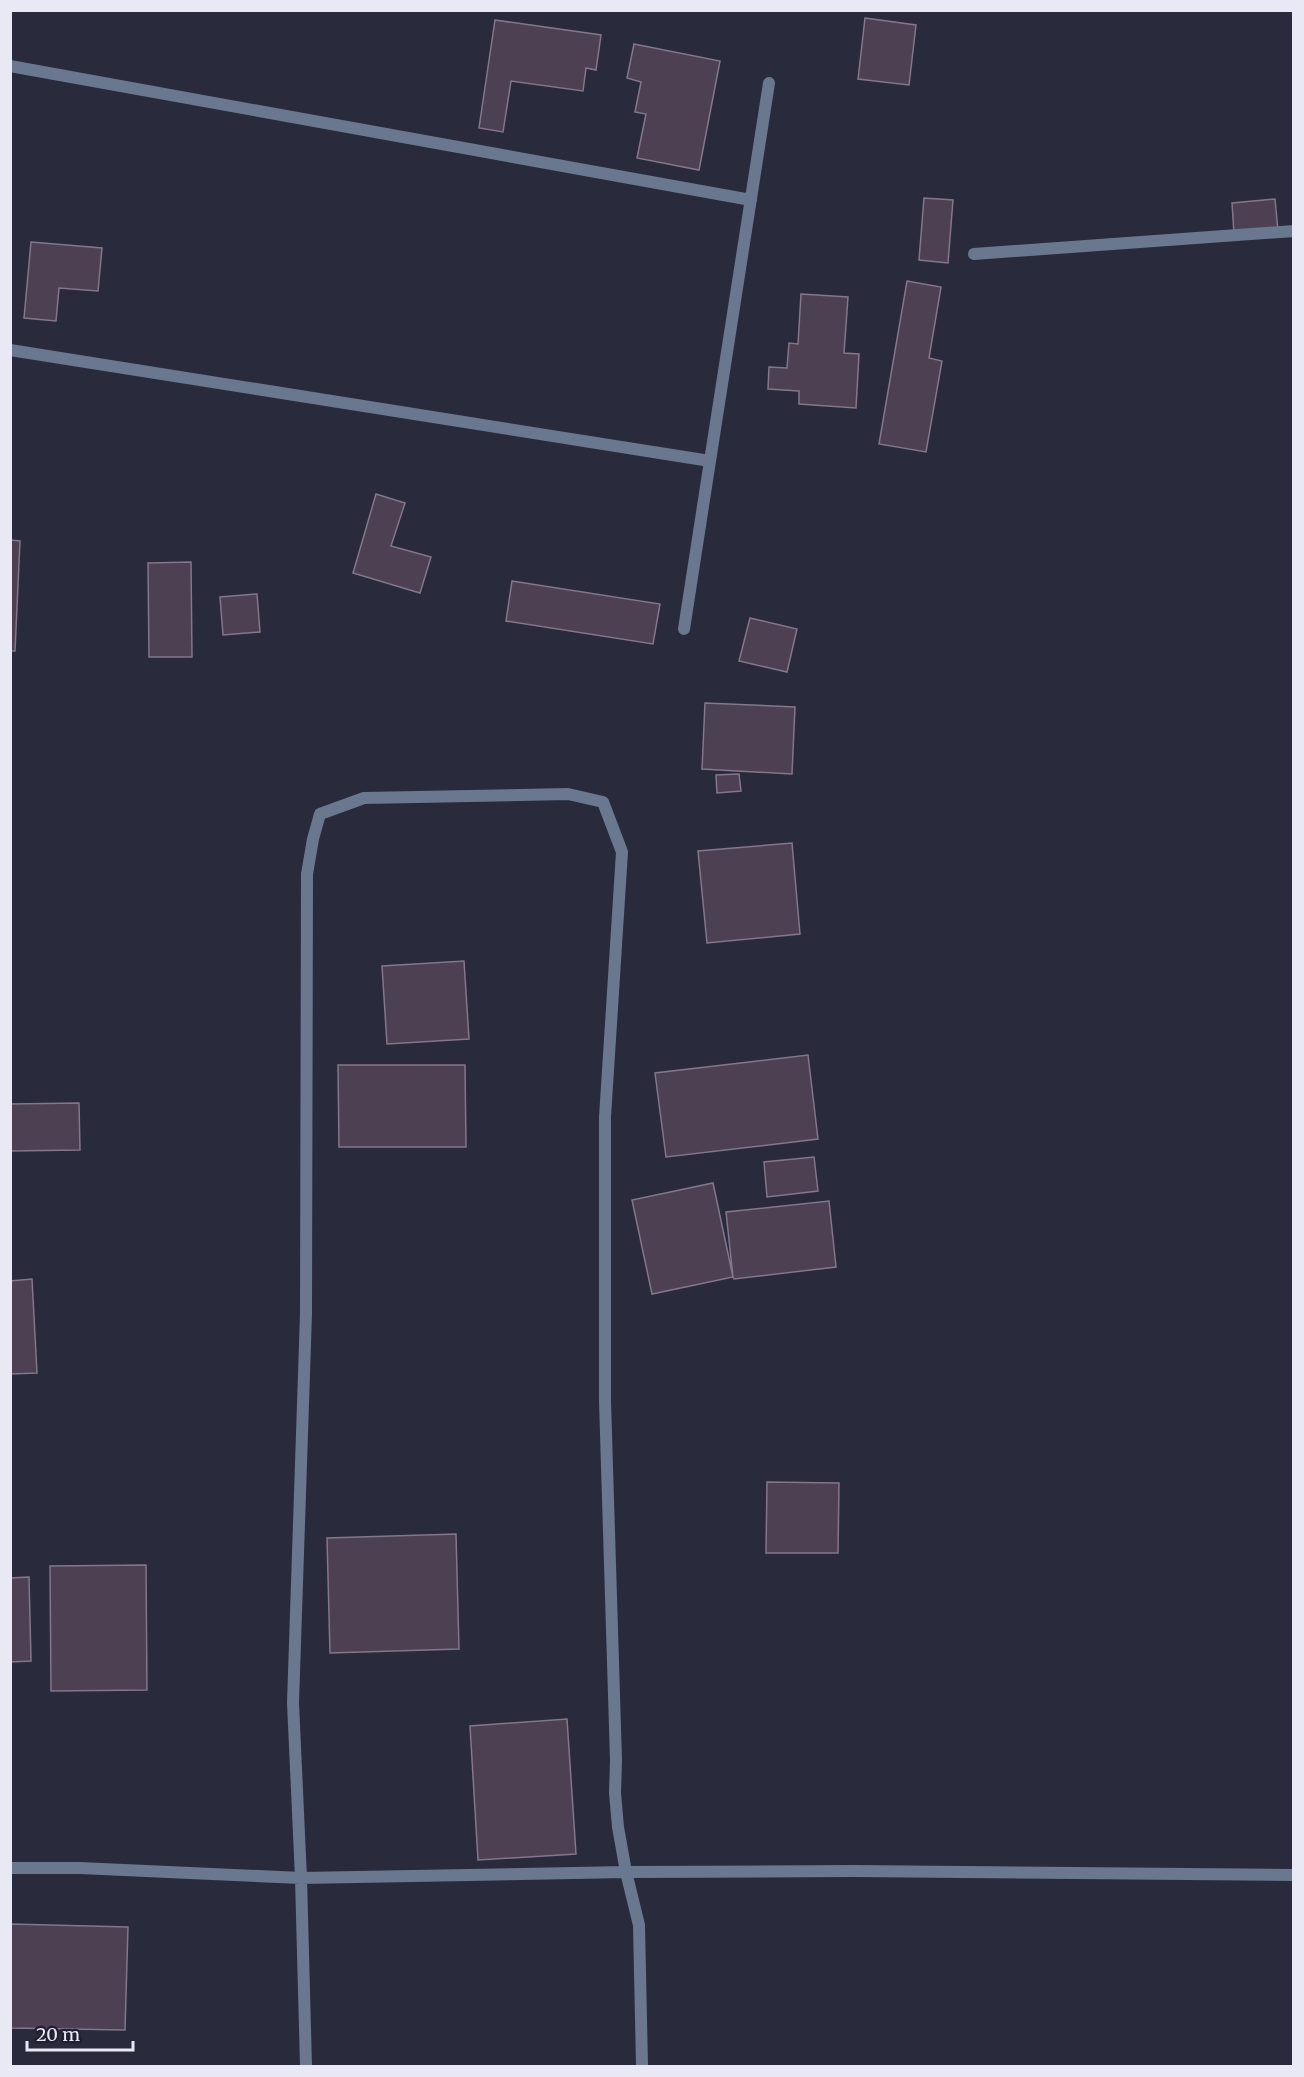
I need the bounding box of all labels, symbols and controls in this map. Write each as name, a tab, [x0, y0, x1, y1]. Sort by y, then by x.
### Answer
scale bar	[27, 2014, 134, 2052]
text: 20 m	[36, 2023, 80, 2046]

